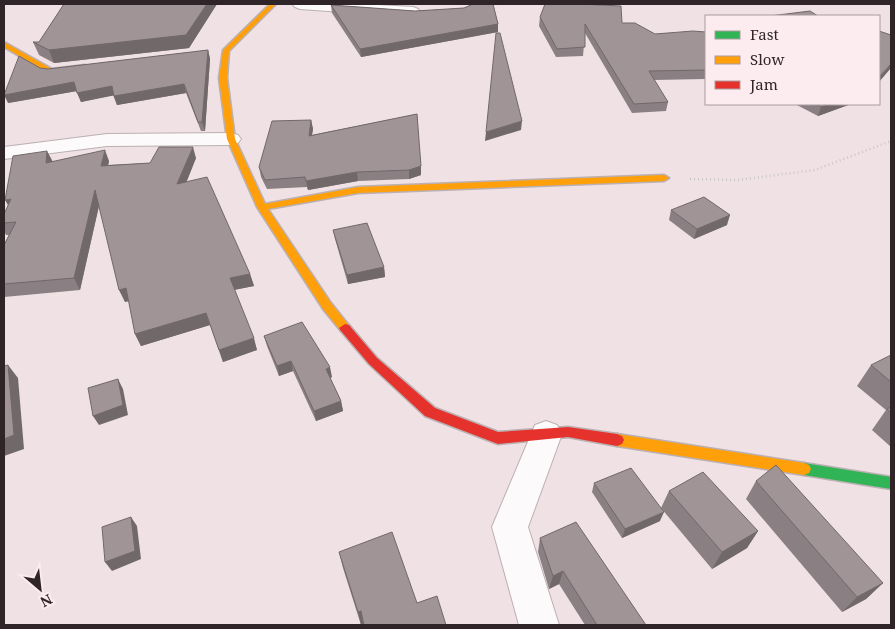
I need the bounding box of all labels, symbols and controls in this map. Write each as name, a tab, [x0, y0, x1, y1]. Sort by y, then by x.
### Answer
legend	[705, 15, 880, 105]
text: Fast	[750, 24, 779, 44]
text: Slow	[750, 49, 784, 69]
text: Jam	[749, 74, 778, 94]
north arrow	[15, 564, 65, 614]
text: N	[37, 590, 56, 612]

